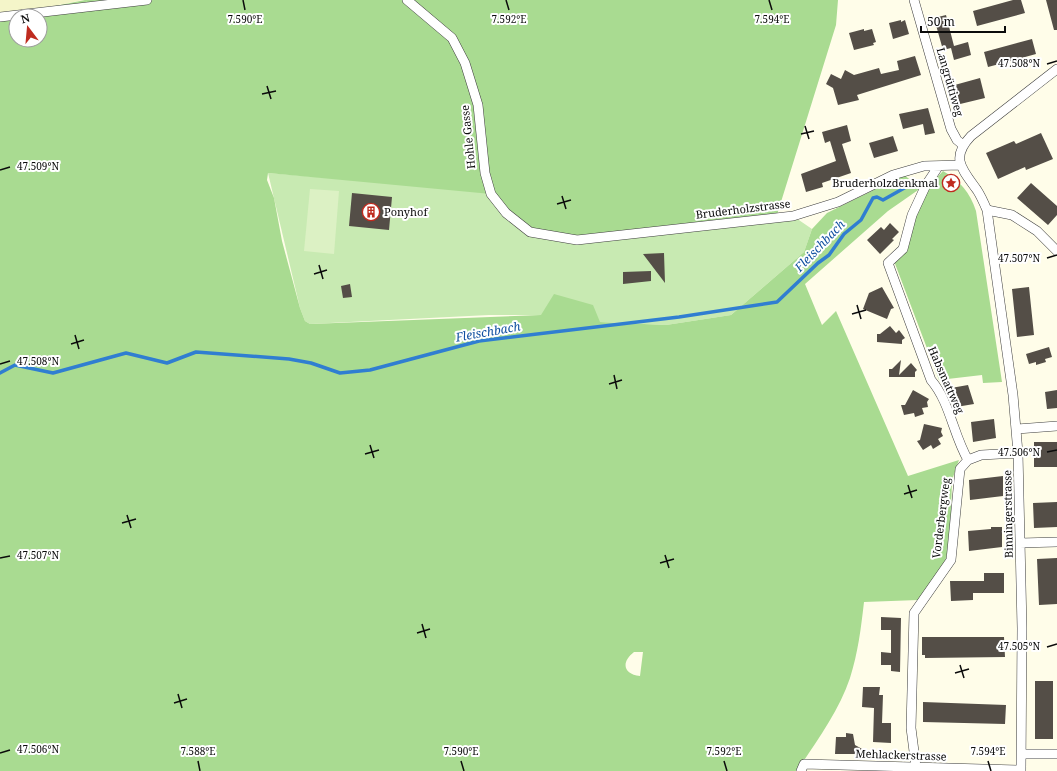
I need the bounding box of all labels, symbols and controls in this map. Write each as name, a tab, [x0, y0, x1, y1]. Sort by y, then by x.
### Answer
north arrow	[8, 8, 48, 48]
scale bar	[921, 8, 1005, 34]
text: N	[19, 9, 32, 26]
text: 7.590°E	[227, 12, 263, 26]
text: 7.592°E	[491, 12, 527, 26]
text: 7.594°E	[754, 12, 790, 26]
text: 50 m	[927, 13, 955, 30]
street label: Langrüttiweg	[934, 46, 967, 118]
text: 47.508°N	[998, 56, 1040, 70]
street label: Hohle Gasse	[457, 104, 478, 170]
text: 47.509°N	[17, 159, 59, 173]
place icon: Bruderholzdenkmal	[941, 173, 961, 193]
place label: Bruderholzdenkmal	[832, 175, 939, 190]
street label: Bruderholzstrasse	[695, 195, 791, 222]
building icon: Ponyhof	[361, 202, 381, 222]
place label: Ponyhof	[384, 204, 428, 219]
water label: Fleischbach	[790, 216, 849, 276]
text: 47.507°N	[998, 251, 1040, 265]
water label: Fleischbach	[453, 317, 522, 346]
street label: Habsmattweg	[925, 344, 968, 416]
text: 47.508°N	[17, 354, 59, 368]
text: 47.506°N	[998, 445, 1040, 459]
street label: Binningerstrasse	[999, 470, 1016, 558]
street label: Vorderbergweg	[928, 477, 953, 559]
text: 47.507°N	[17, 548, 59, 562]
text: 47.505°N	[998, 639, 1040, 653]
text: 47.506°N	[17, 742, 59, 756]
text: 7.588°E	[180, 744, 216, 758]
text: 7.590°E	[443, 744, 479, 758]
text: 7.592°E	[706, 744, 742, 758]
text: 7.594°E	[970, 744, 1006, 758]
street label: Mehlackerstrasse	[855, 745, 947, 764]

